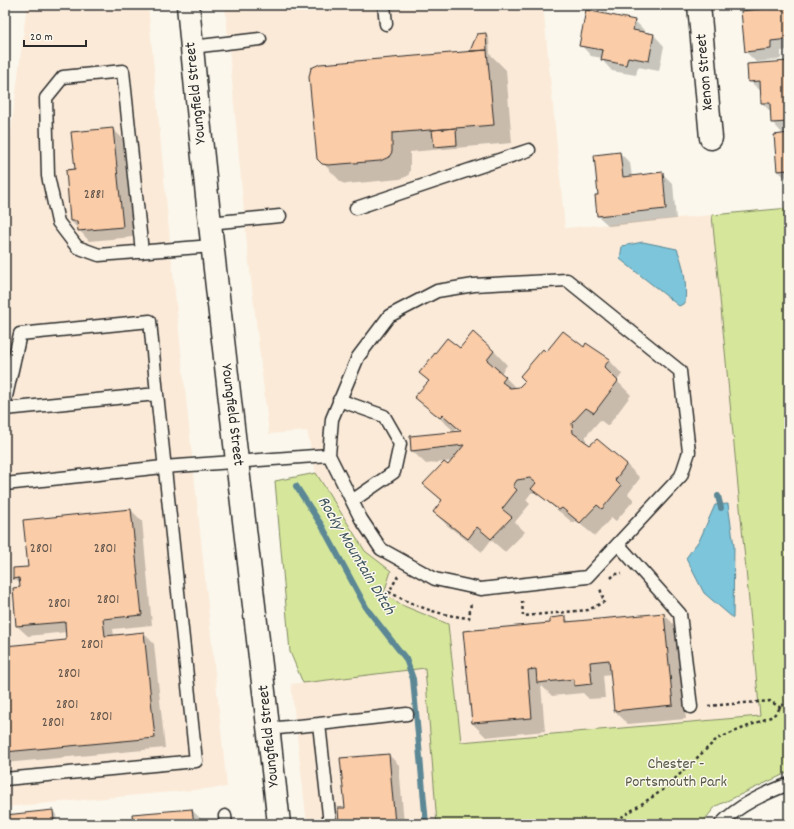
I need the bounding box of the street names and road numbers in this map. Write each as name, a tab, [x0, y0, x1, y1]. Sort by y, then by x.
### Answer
street label: Xenon Street	[690, 32, 720, 111]
street label: Youngfield Street	[179, 41, 213, 145]
street label: Youngfield Street	[214, 363, 250, 467]
street label: Youngfield Street	[252, 684, 286, 788]

